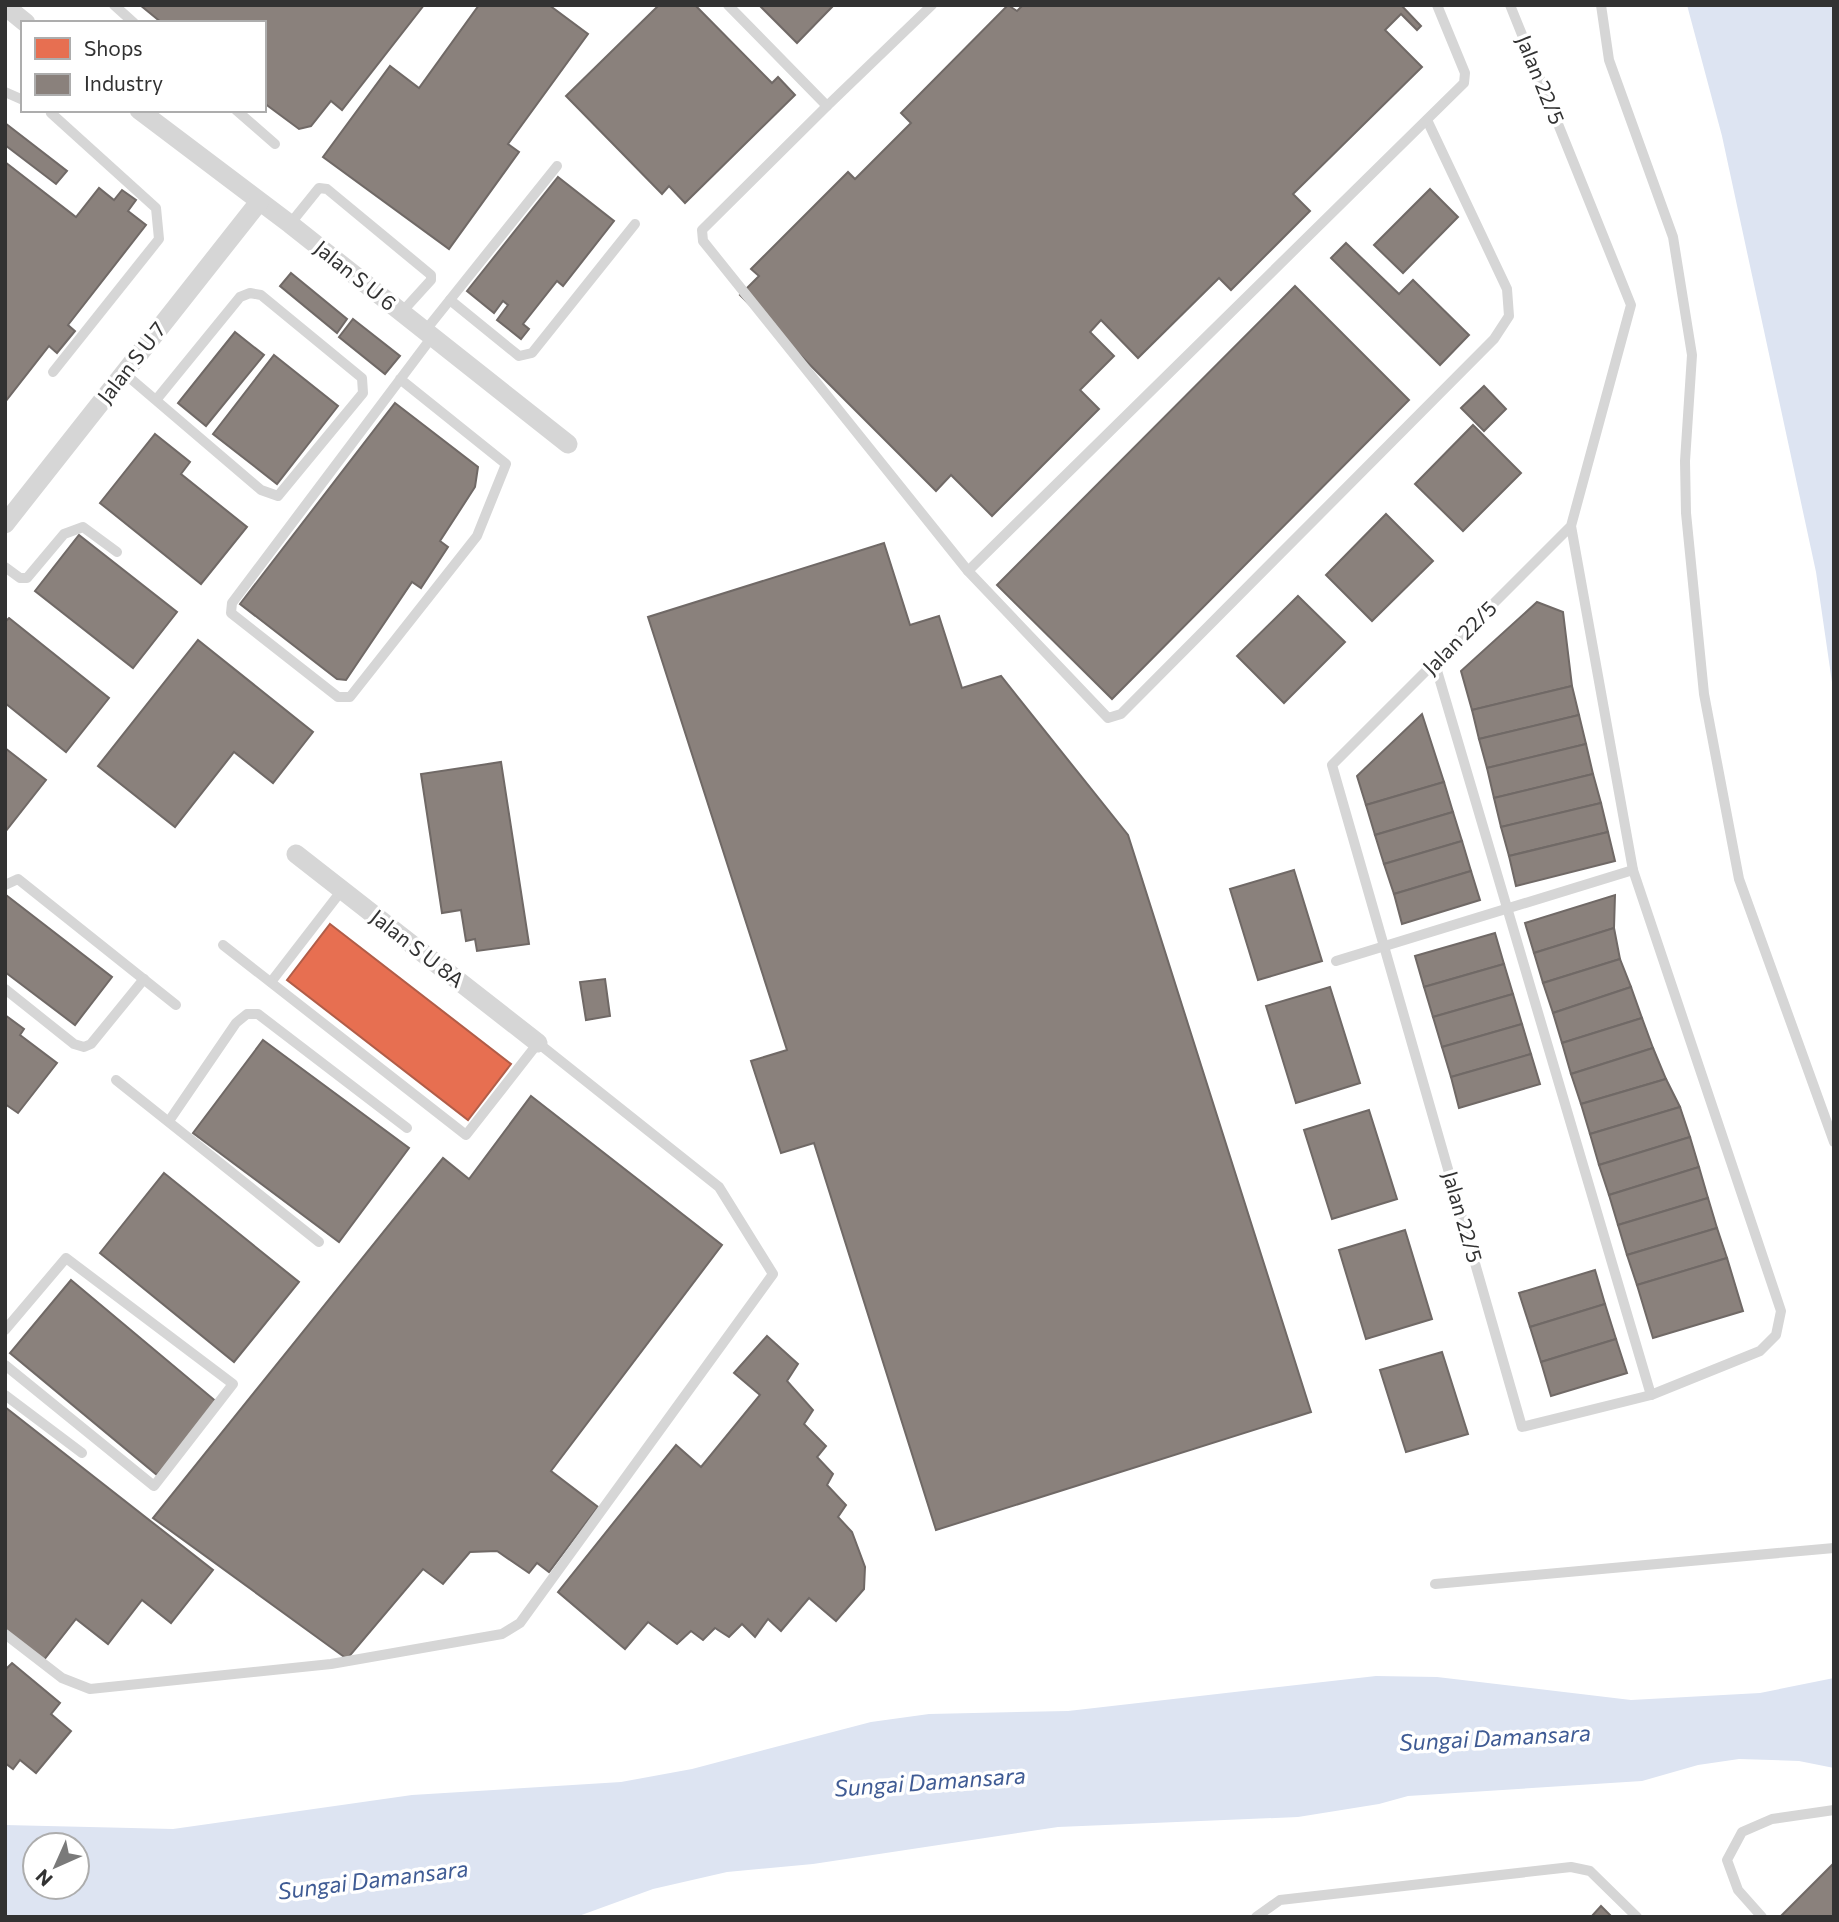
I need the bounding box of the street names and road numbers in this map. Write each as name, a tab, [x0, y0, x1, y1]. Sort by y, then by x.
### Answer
street label: Jalan 22/5	[1512, 31, 1571, 128]
street label: Jalan S U 6	[310, 234, 402, 315]
street label: Jalan S U 7	[91, 316, 170, 408]
street label: Jalan 22/5	[1417, 595, 1501, 679]
street label: Jalan S U 8A	[366, 904, 470, 992]
street label: Jalan 22/5	[1438, 1168, 1488, 1265]

